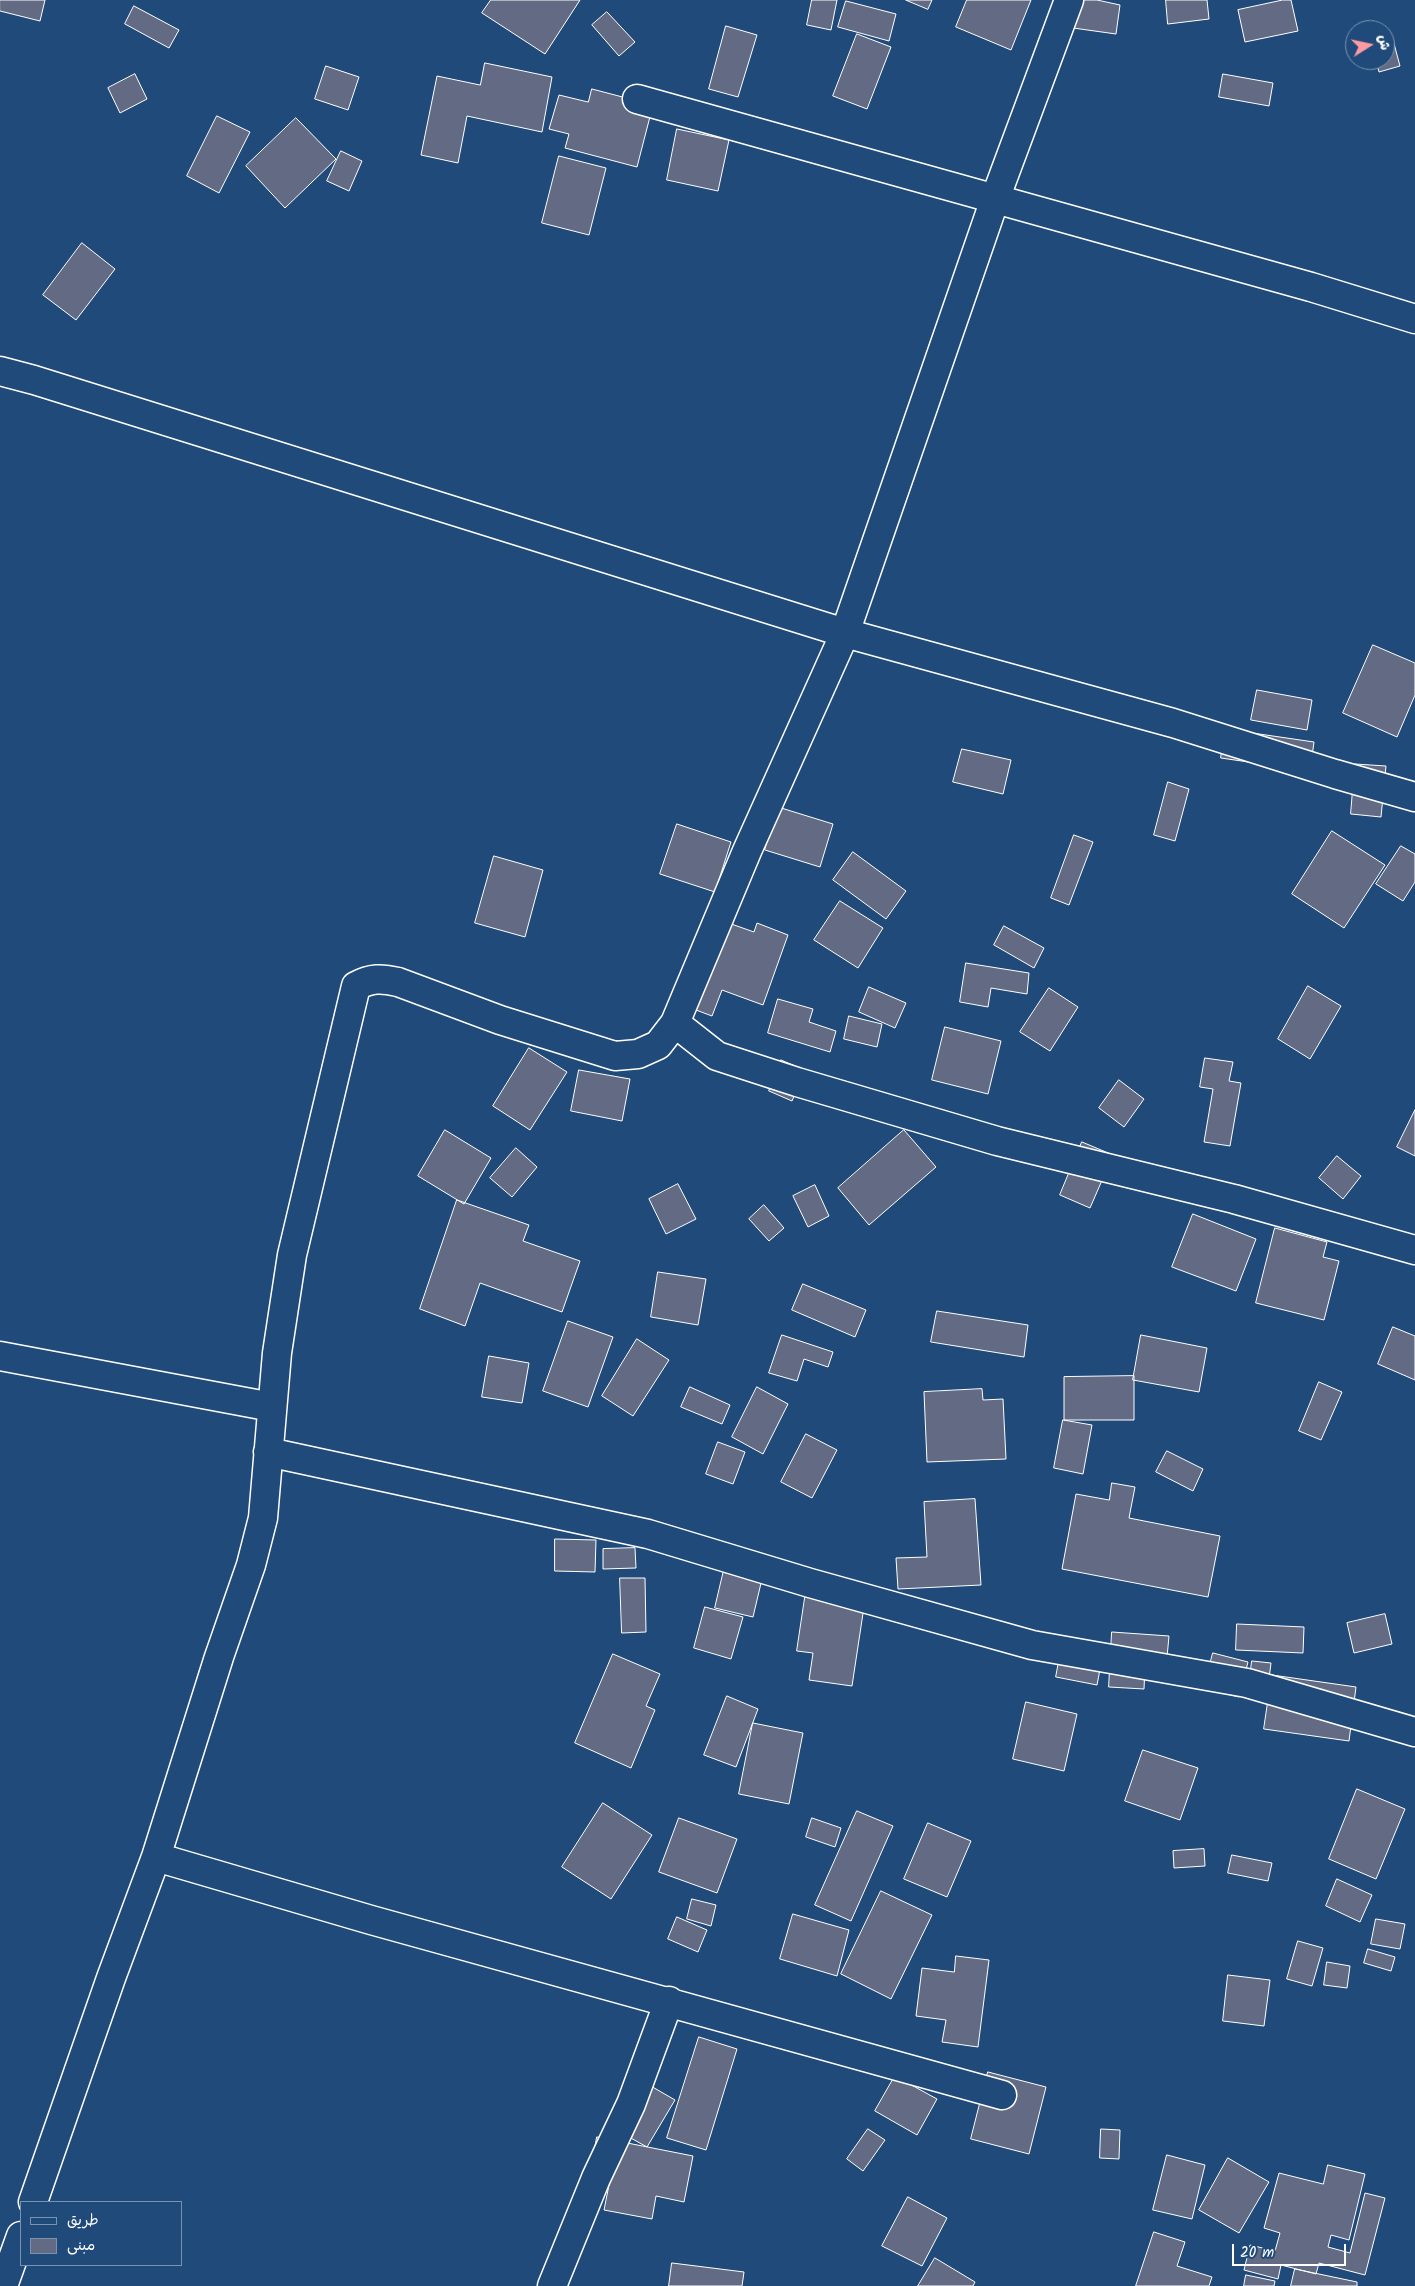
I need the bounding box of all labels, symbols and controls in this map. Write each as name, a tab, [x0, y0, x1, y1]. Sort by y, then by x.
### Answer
north arrow	[1345, 20, 1395, 70]
text: ش	[1372, 33, 1396, 52]
legend	[20, 2201, 182, 2266]
text: طريق	[67, 2209, 99, 2233]
text: مبنى	[67, 2234, 95, 2258]
scale bar	[1235, 2234, 1349, 2266]
text: 20 m	[1240, 2241, 1274, 2265]

